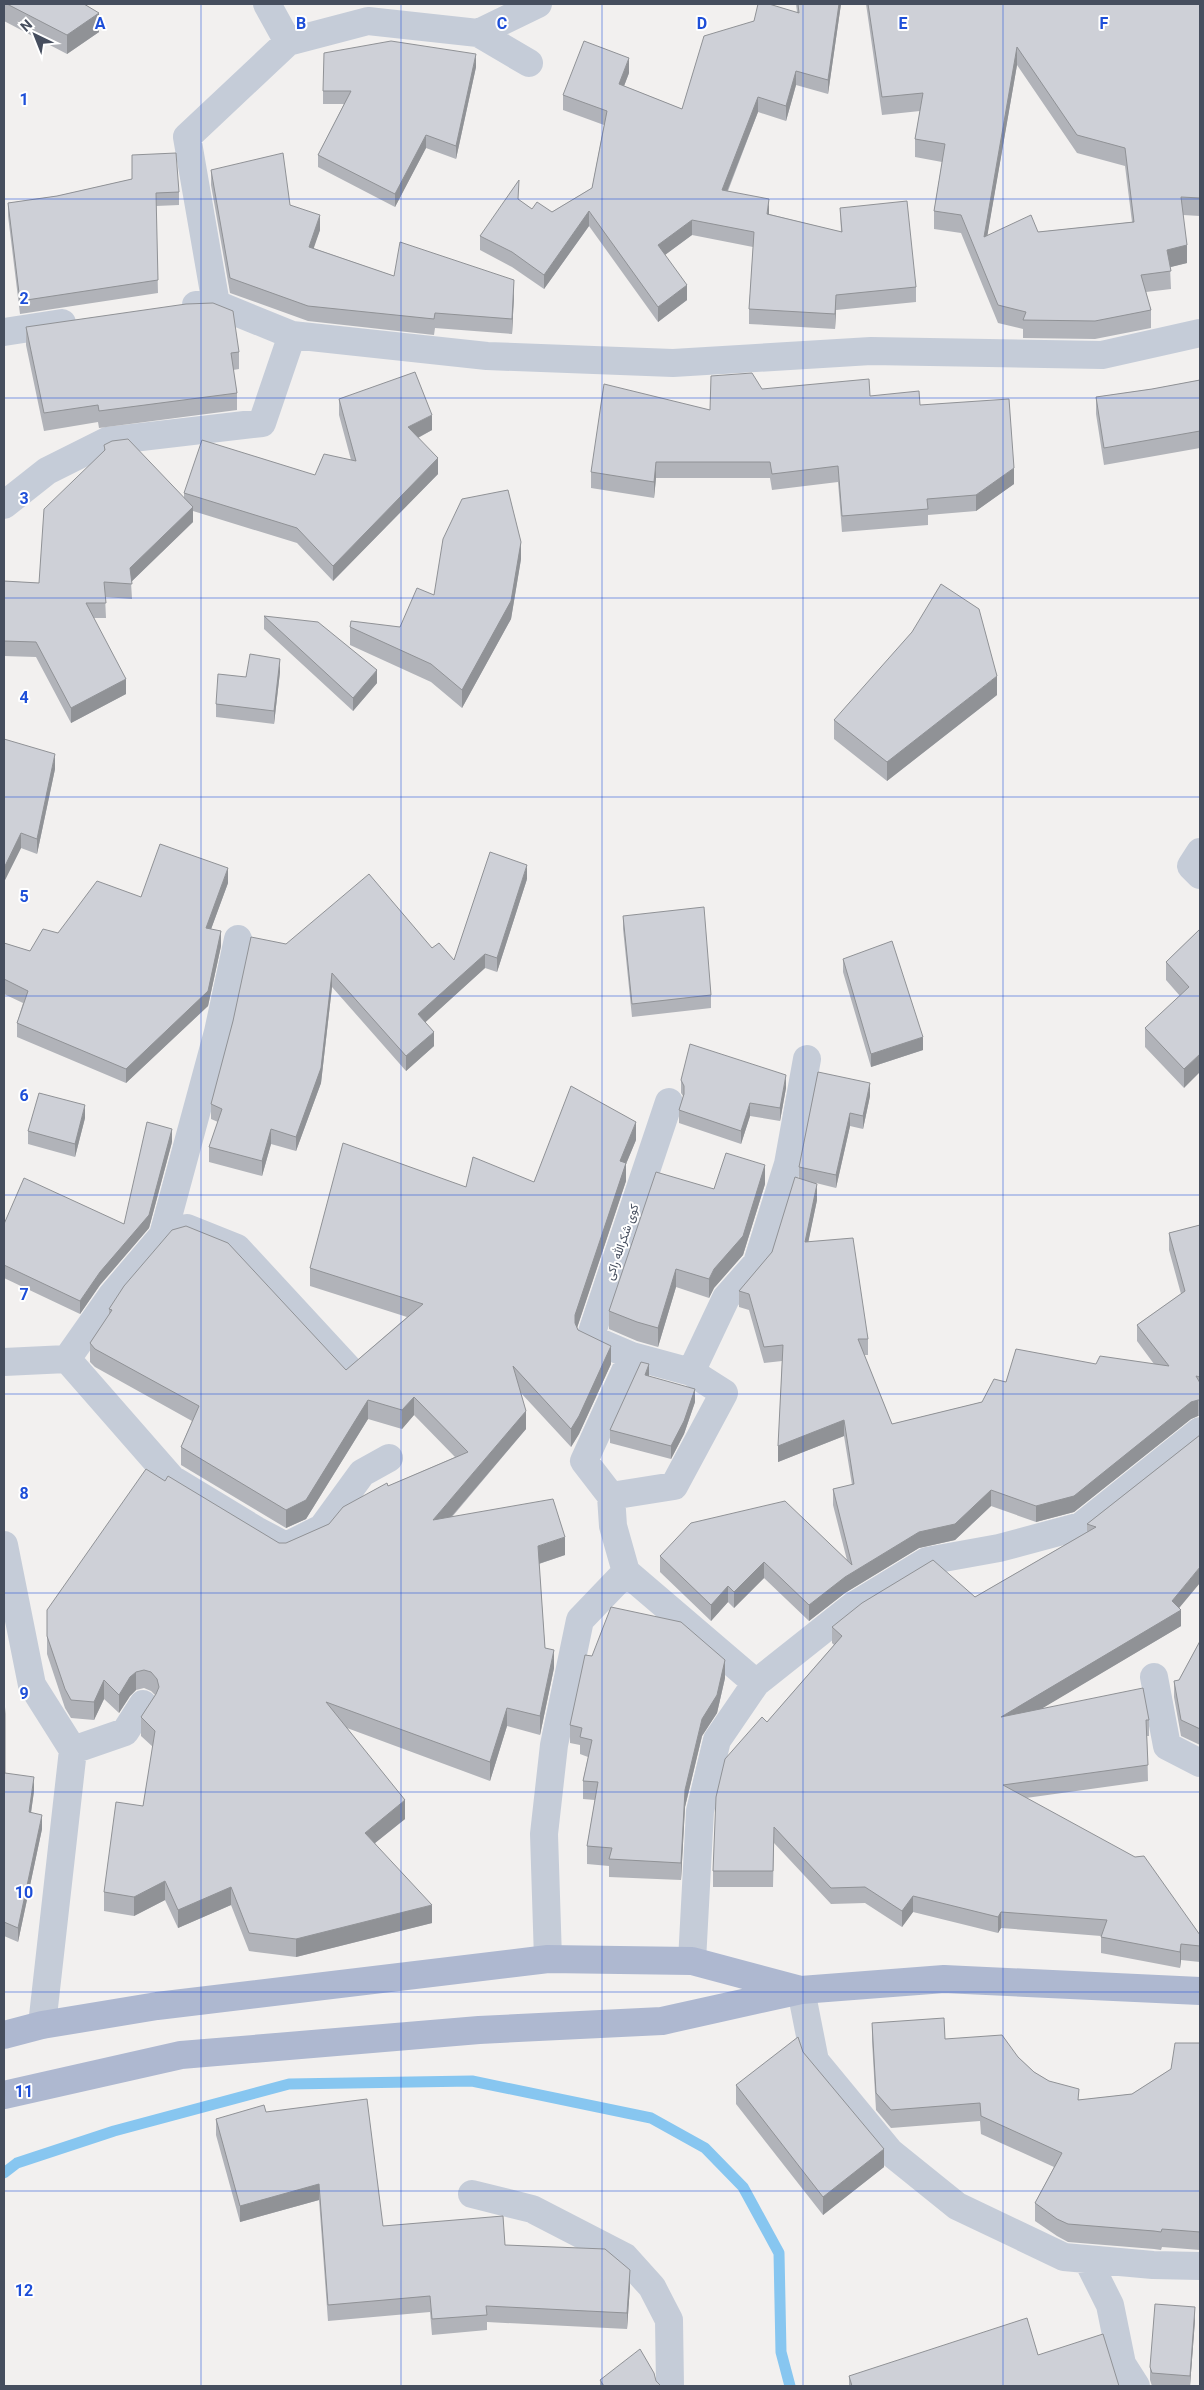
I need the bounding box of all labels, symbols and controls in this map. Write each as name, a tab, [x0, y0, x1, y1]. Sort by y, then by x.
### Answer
north arrow	[10, 10, 60, 60]
text: A	[95, 14, 106, 33]
text: B	[296, 14, 306, 33]
text: C	[497, 14, 507, 33]
text: D	[697, 14, 707, 33]
text: E	[899, 14, 908, 33]
text: F	[1100, 14, 1109, 33]
text: N	[17, 16, 35, 35]
text: 1	[19, 90, 29, 109]
text: 2	[19, 289, 29, 308]
text: 3	[19, 489, 29, 508]
text: 4	[19, 688, 29, 707]
text: 5	[19, 887, 29, 906]
text: 6	[19, 1086, 29, 1105]
street label: کوی شکرالله راکی	[602, 1202, 643, 1282]
text: 7	[19, 1285, 29, 1304]
text: 8	[19, 1484, 29, 1503]
text: 9	[19, 1684, 29, 1703]
text: 10	[15, 1883, 33, 1902]
text: 11	[15, 2082, 33, 2101]
text: 12	[15, 2281, 33, 2300]

